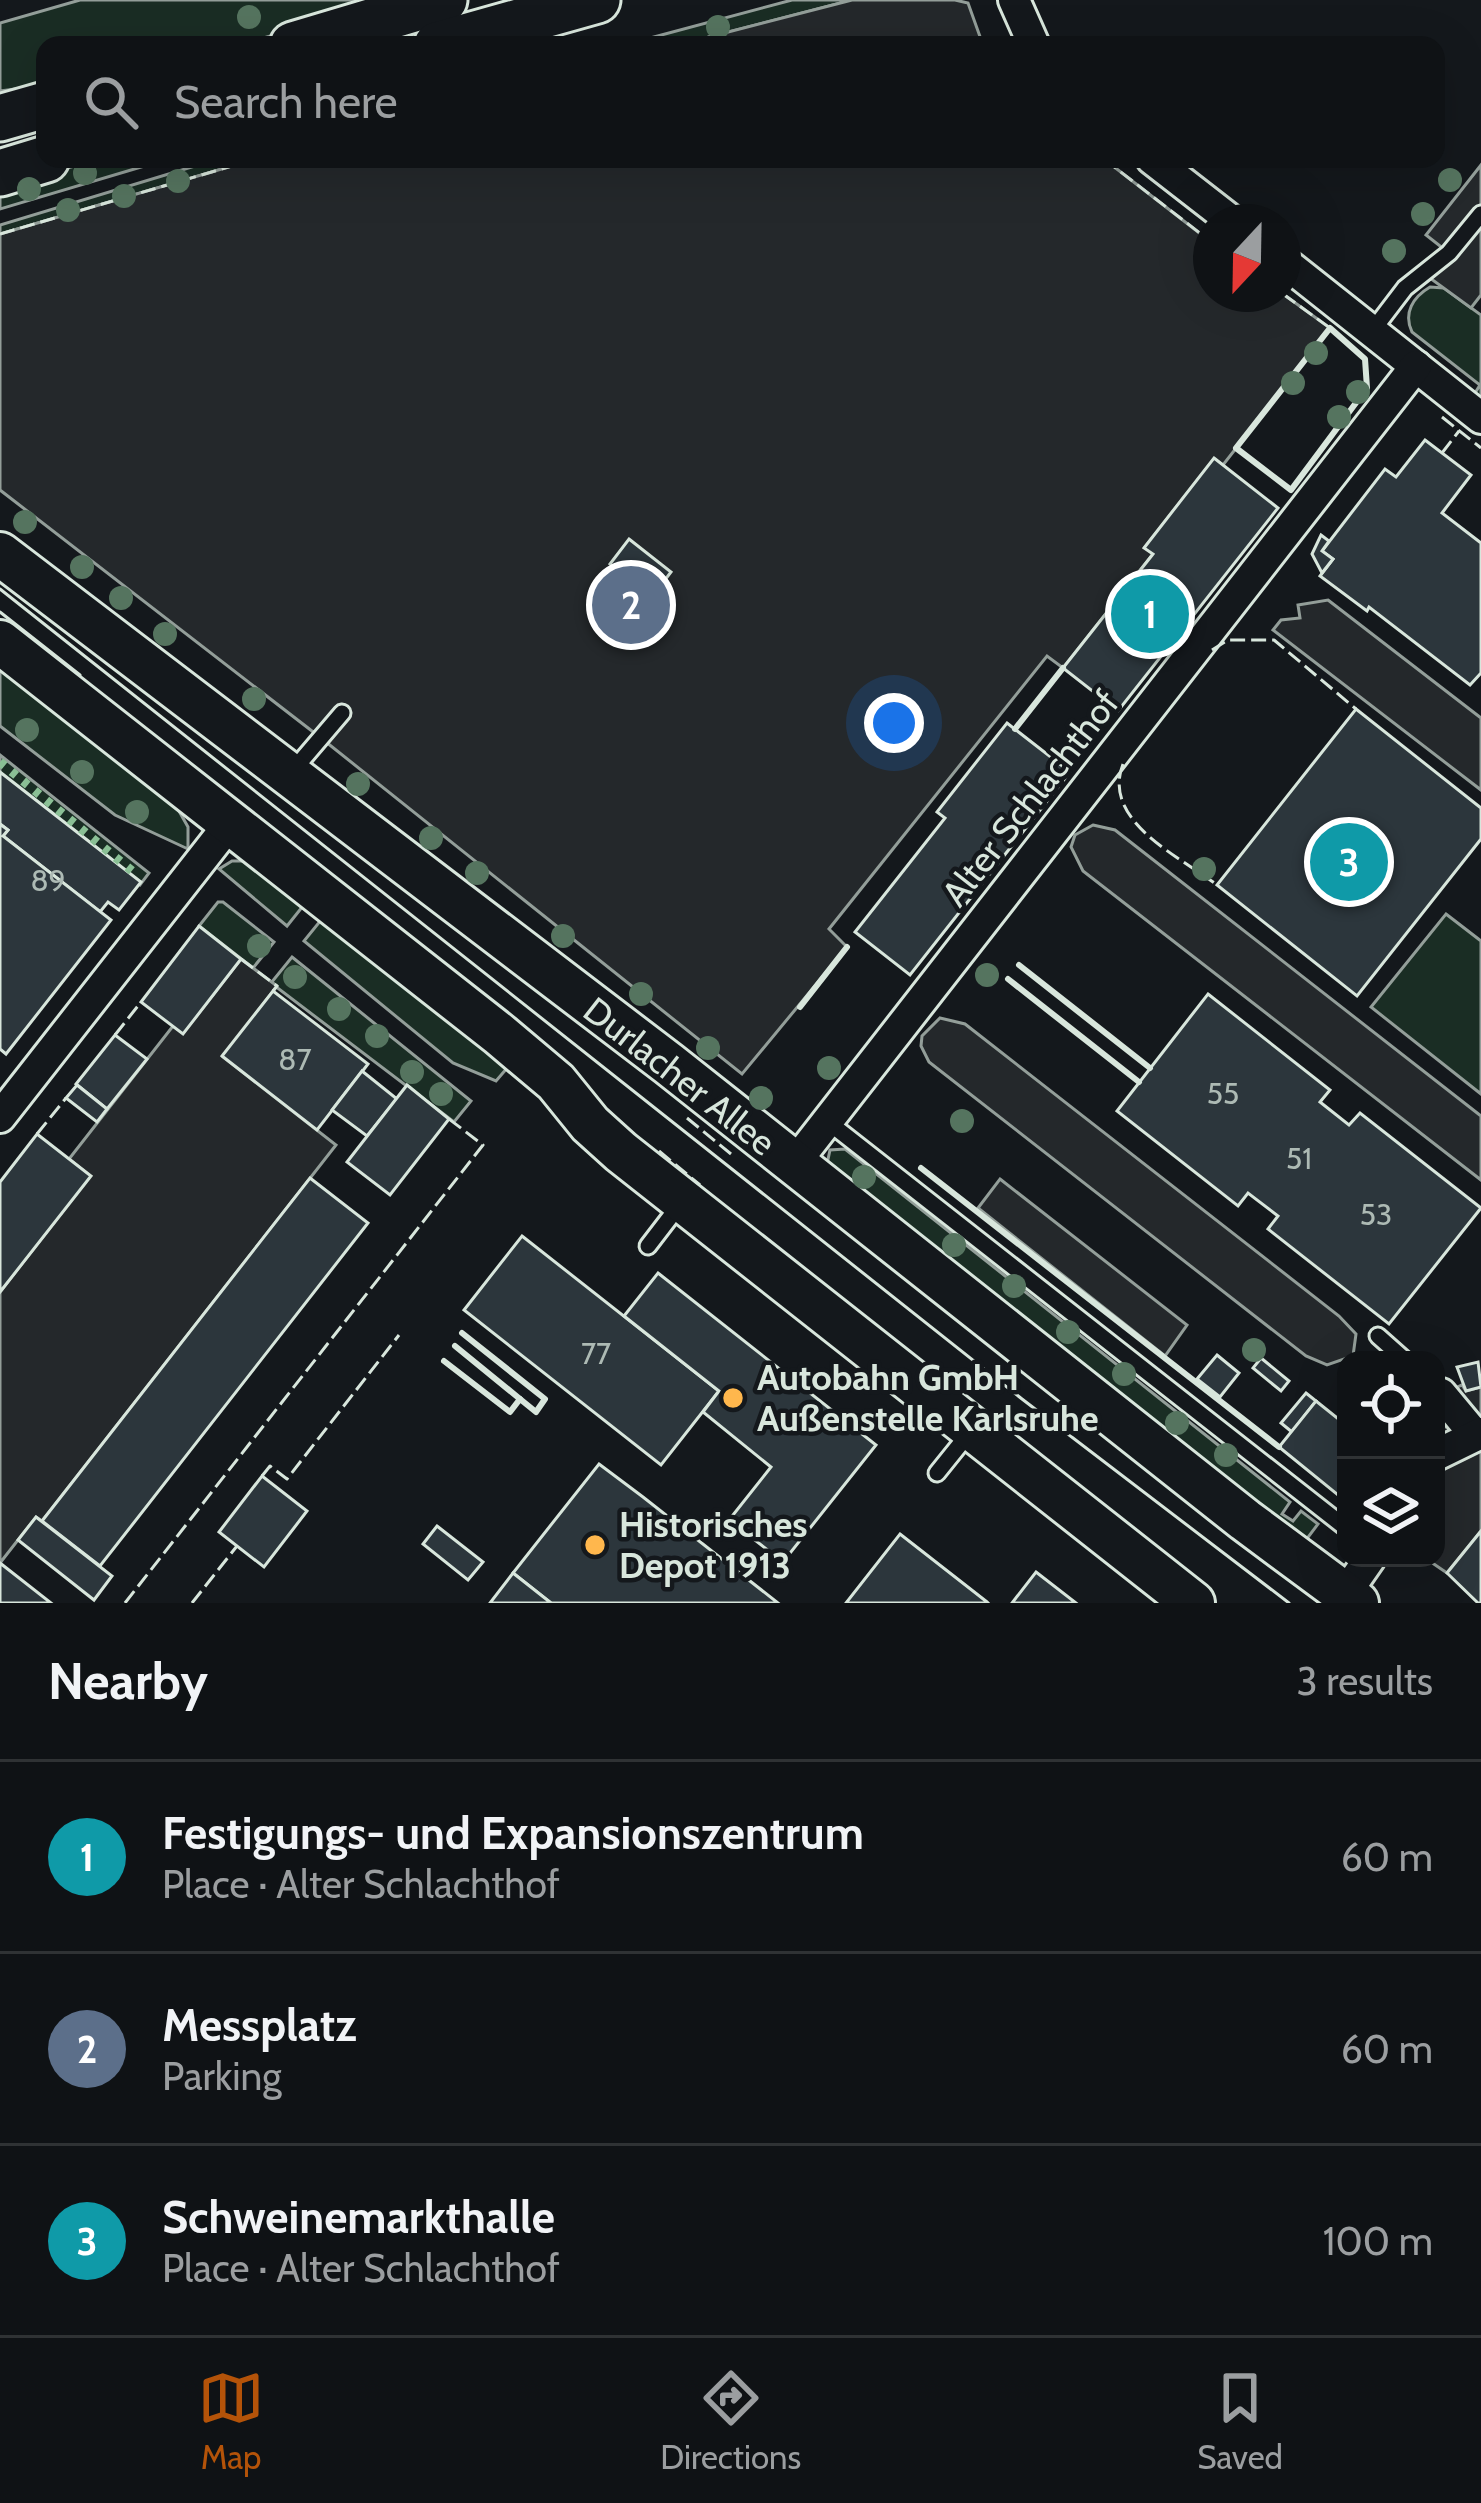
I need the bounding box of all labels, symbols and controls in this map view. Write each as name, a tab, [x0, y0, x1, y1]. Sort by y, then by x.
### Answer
search box	[36, 36, 1445, 168]
icon: search	[78, 69, 144, 135]
text: Search here	[174, 75, 398, 129]
north arrow	[1193, 204, 1301, 312]
pin: 2	[592, 560, 670, 650]
pin: 1	[1111, 569, 1189, 659]
street label: Alter Schlachthof	[932, 681, 1128, 915]
your location	[864, 693, 924, 753]
pin: 3	[1310, 817, 1388, 907]
house number: 89	[30, 862, 66, 899]
street label: Durlacher Allee	[575, 987, 785, 1165]
house number: 87	[278, 1041, 312, 1078]
house number: 55	[1207, 1075, 1239, 1112]
house number: 51	[1286, 1140, 1312, 1177]
house number: 53	[1360, 1196, 1392, 1233]
house number: 77	[581, 1335, 611, 1372]
map controls	[1337, 1351, 1445, 1567]
button: locate	[1337, 1351, 1445, 1459]
place label: Autobahn GmbH Außenstelle Karlsruhe	[757, 1355, 1098, 1440]
marker: Autobahn GmbH Außenstelle Karlsruhe	[720, 1385, 746, 1411]
button: layers	[1337, 1459, 1445, 1567]
place label: Historisches Depot 1913	[619, 1502, 807, 1587]
marker: Historisches Depot 1913	[582, 1532, 608, 1558]
text: Nearby	[48, 1650, 208, 1712]
text: 3 results	[1296, 1657, 1433, 1705]
text: Festigungs- und Expansionszentrum	[162, 1806, 864, 1860]
text: 1	[80, 1833, 94, 1881]
text: 60 m	[1341, 1833, 1433, 1881]
text: Place · Alter Schlachthof	[162, 1860, 560, 1908]
text: Messplatz	[162, 1998, 357, 2052]
text: 2	[77, 2025, 97, 2073]
text: 60 m	[1341, 2025, 1433, 2073]
text: Parking	[162, 2052, 282, 2100]
text: Schweinemarkthalle	[162, 2190, 555, 2244]
text: 3	[76, 2217, 98, 2265]
text: 100 m	[1323, 2217, 1433, 2265]
text: Place · Alter Schlachthof	[162, 2244, 560, 2292]
tab: Map	[198, 2365, 264, 2477]
tab: Directions	[660, 2365, 801, 2477]
tab: Saved	[1197, 2365, 1283, 2477]

